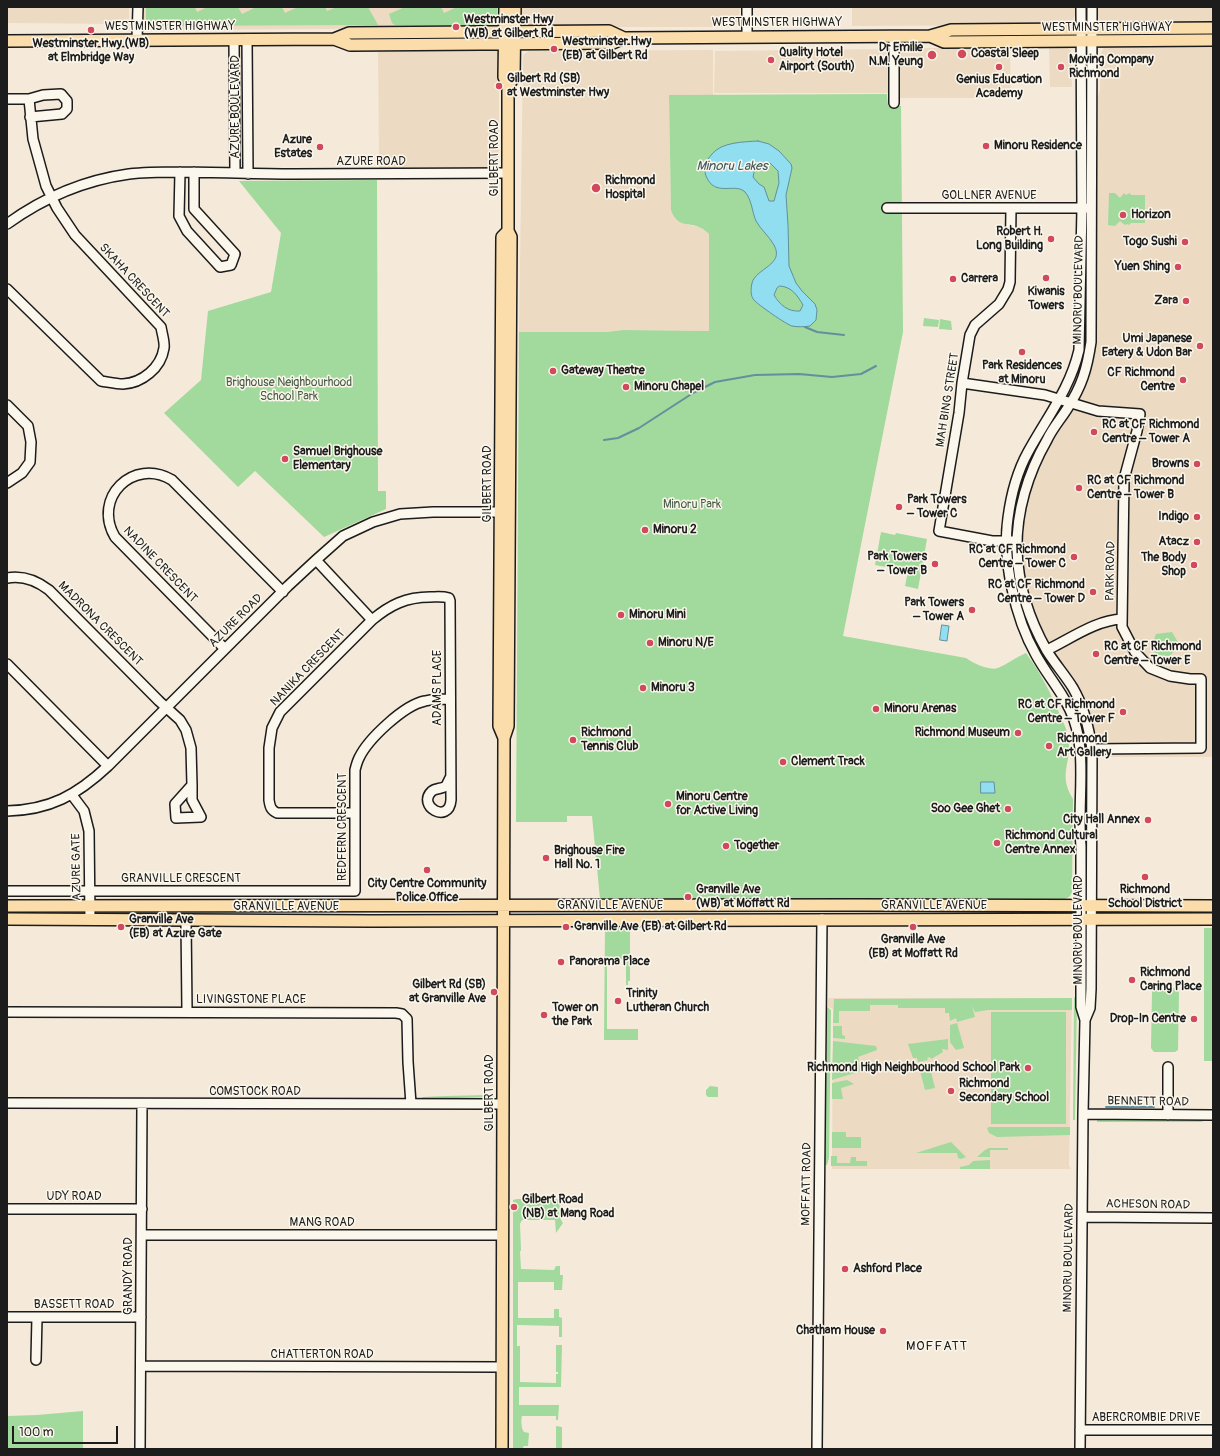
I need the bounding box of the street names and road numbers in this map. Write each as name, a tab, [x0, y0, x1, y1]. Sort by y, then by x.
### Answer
street label: WESTMINSTER HIGHWAY	[712, 16, 842, 30]
street label: WESTMINSTER HIGHWAY	[105, 20, 235, 34]
street label: WESTMINSTER HIGHWAY	[1042, 21, 1172, 35]
street label: AZURE BOULEVARD	[229, 55, 243, 159]
street label: GILBERT ROAD	[488, 119, 502, 197]
street label: AZURE ROAD	[336, 155, 406, 169]
street label: GOLLNER AVENUE	[941, 189, 1037, 203]
street label: MINORU BOULEVARD	[1071, 235, 1087, 345]
street label: SKAHA CRESCENT	[96, 241, 172, 321]
street label: MAH BING STREET	[933, 352, 963, 448]
street label: GILBERT ROAD	[481, 445, 495, 523]
street label: NADINE CRESCENT	[120, 524, 200, 606]
street label: PARK ROAD	[1103, 541, 1119, 601]
street label: MADRONA CRESCENT	[55, 579, 145, 669]
street label: AZURE ROAD	[206, 591, 266, 651]
street label: NANIKA CRESCENT	[268, 627, 348, 709]
street label: ADAMS PLACE	[431, 650, 445, 726]
street label: REDFERN CRESCENT	[336, 773, 350, 881]
street label: AZURE GATE	[69, 833, 85, 901]
street label: GRANVILLE CRESCENT	[121, 872, 241, 886]
street label: MINORU BOULEVARD	[1072, 875, 1086, 985]
street label: GRANVILLE AVENUE	[557, 899, 663, 913]
street label: GRANVILLE AVENUE	[881, 899, 987, 913]
street label: GRANVILLE AVENUE	[233, 900, 339, 914]
street label: LIVINGSTONE PLACE	[196, 993, 306, 1007]
street label: GILBERT ROAD	[483, 1054, 497, 1132]
street label: COMSTOCK ROAD	[209, 1085, 301, 1099]
street label: BENNETT ROAD	[1107, 1094, 1189, 1110]
street label: MOFFATT ROAD	[799, 1142, 815, 1226]
street label: UDY ROAD	[47, 1190, 101, 1204]
street label: ACHESON ROAD	[1106, 1197, 1190, 1213]
street label: MINORU BOULEVARD	[1061, 1203, 1077, 1313]
street label: MANG ROAD	[290, 1216, 354, 1230]
street label: GRANDY ROAD	[122, 1237, 136, 1315]
street label: BASSETT ROAD	[34, 1298, 114, 1312]
street label: CHATTERTON ROAD	[270, 1348, 374, 1362]
street label: ABERCROMBIE DRIVE	[1092, 1411, 1200, 1425]

